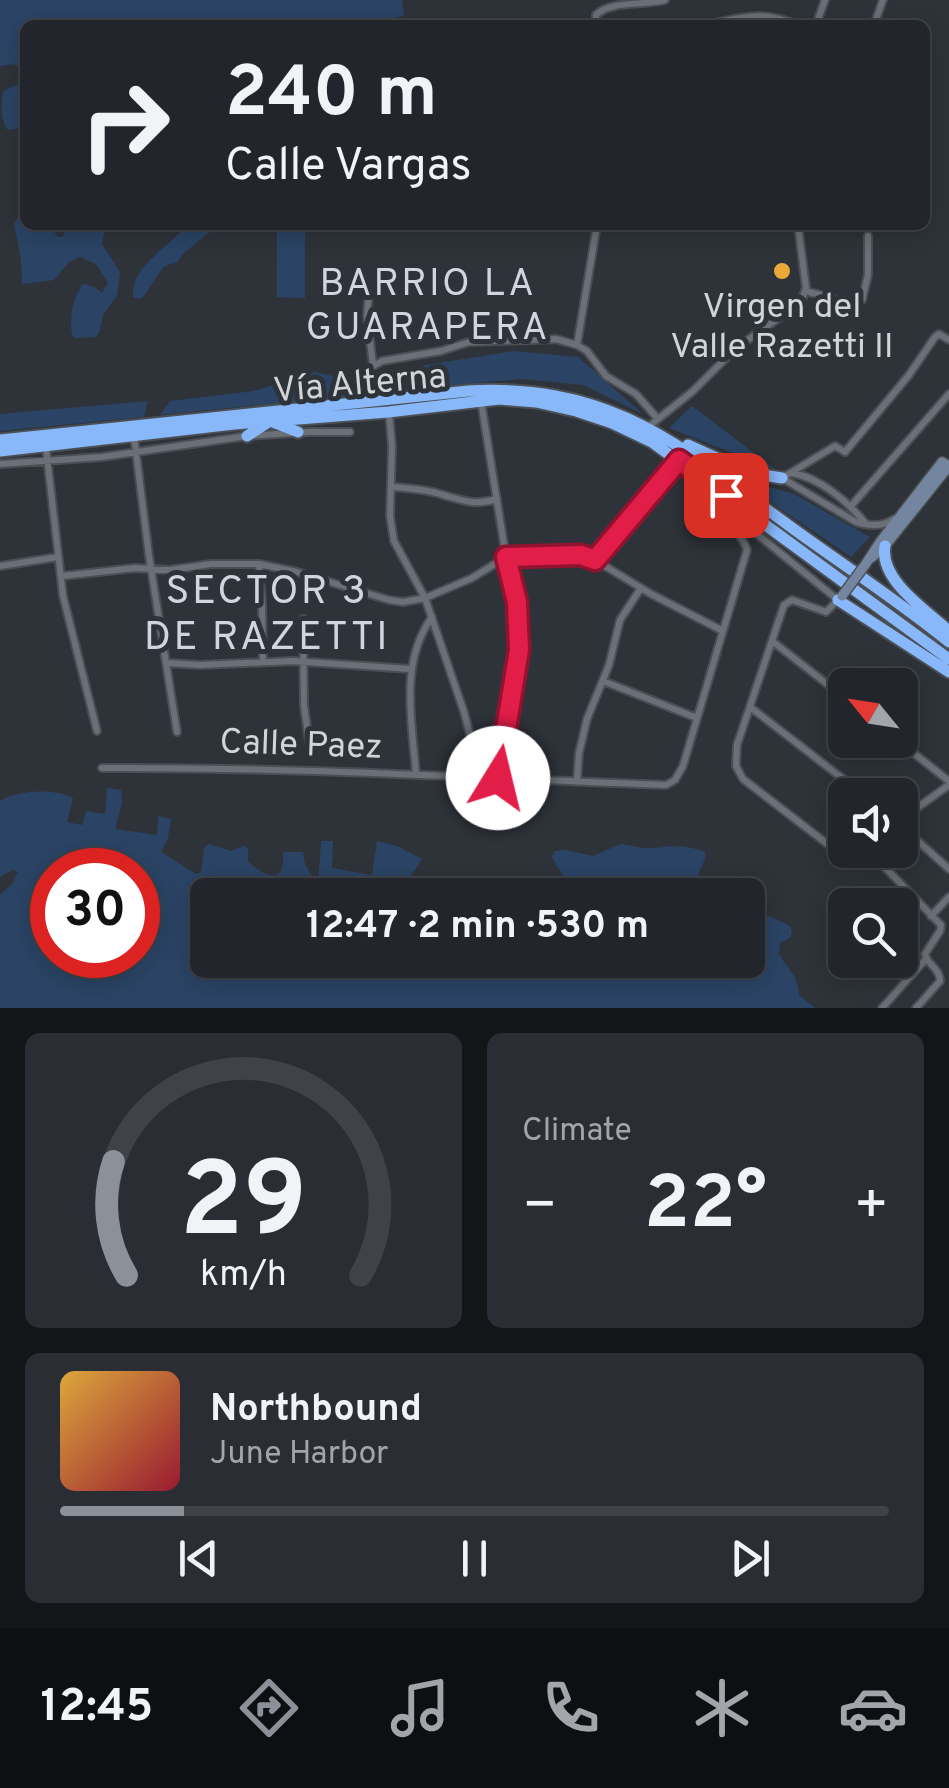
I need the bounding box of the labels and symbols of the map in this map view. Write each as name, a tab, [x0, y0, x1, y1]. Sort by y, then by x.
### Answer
marker: Virgen del Valle Razetti II	[771, 260, 793, 282]
district label: BARRIO LA GUARAPERA	[306, 261, 550, 354]
place label: Virgen del Valle Razetti II	[670, 286, 894, 370]
street label: Vía Alterna	[272, 356, 448, 414]
pin	[684, 453, 769, 538]
district label: SECTOR 3 DE RAZETTI	[144, 568, 390, 664]
north arrow	[828, 668, 918, 758]
street label: Calle Paez	[219, 721, 383, 771]
position arrow	[446, 726, 550, 830]
speed limit sign: 30	[30, 848, 160, 978]

